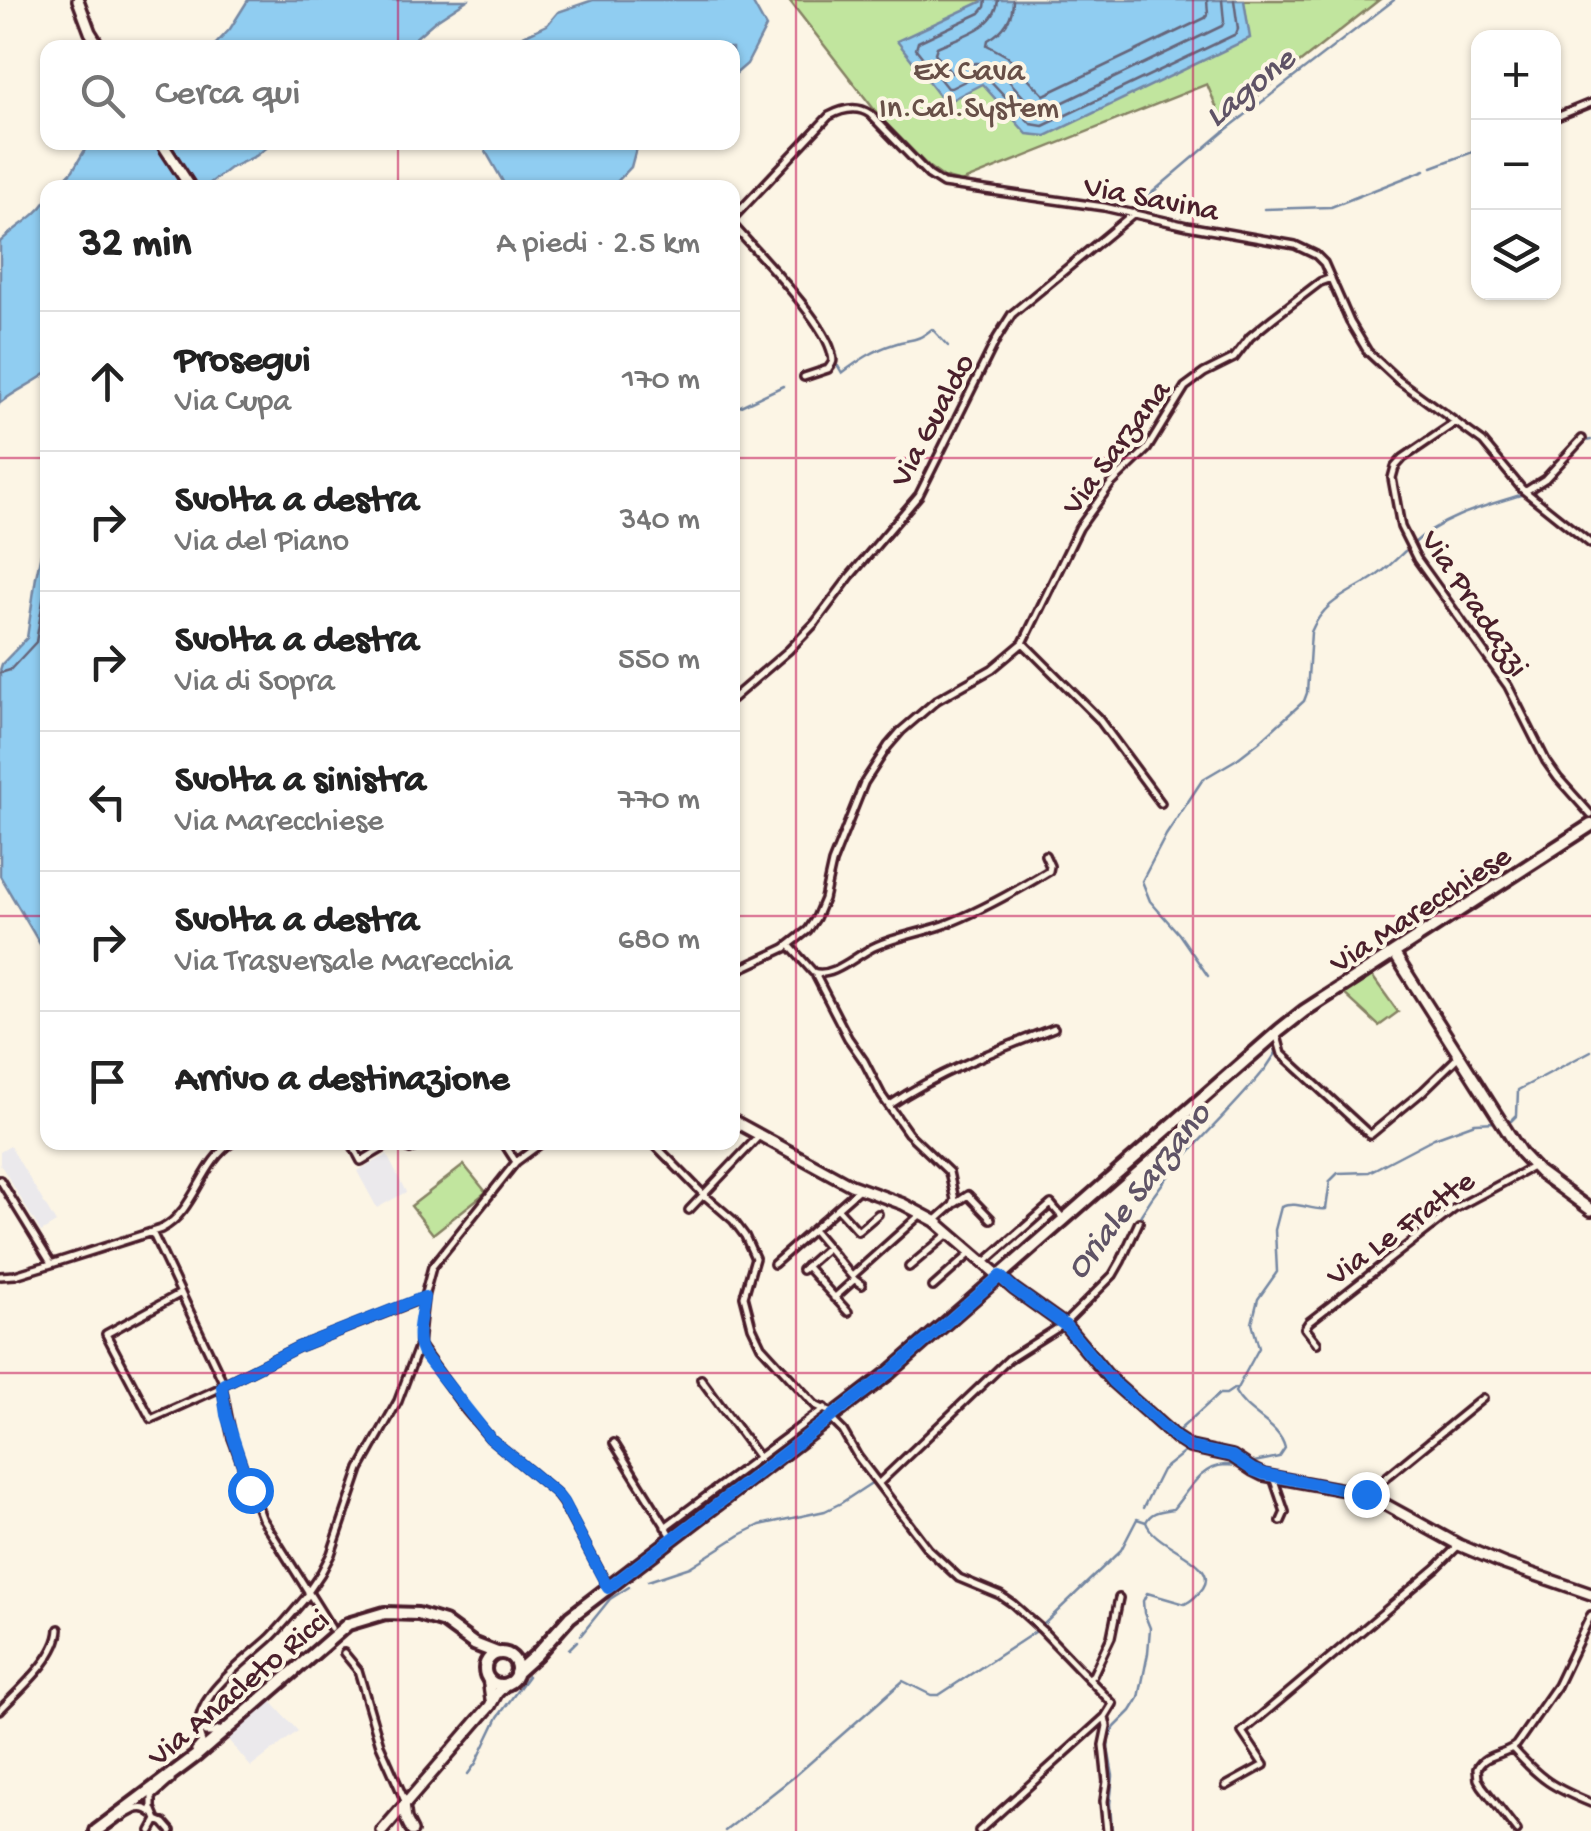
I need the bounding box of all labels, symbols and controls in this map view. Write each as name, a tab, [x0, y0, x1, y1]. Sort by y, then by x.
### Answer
map controls	[1471, 30, 1561, 300]
button: +	[1471, 30, 1561, 120]
water label: Lagone	[1198, 39, 1307, 138]
search box	[40, 40, 740, 150]
park label: Ex Cava In.Cal.System	[879, 54, 1059, 129]
icon: search	[75, 68, 130, 123]
text: Cerca qui	[155, 73, 300, 117]
button: −	[1471, 120, 1561, 210]
street label: Via Savina	[1079, 169, 1223, 233]
button: layers	[1471, 210, 1561, 300]
text: 32 min	[80, 221, 191, 270]
text: A piedi · 2.5 km	[496, 226, 700, 264]
text: Prosegui	[175, 340, 310, 384]
street label: Via Gualdo	[883, 348, 985, 495]
icon: ahead	[80, 354, 135, 409]
text: 170 m	[622, 362, 700, 400]
street label: Via Sarzana	[1054, 373, 1182, 525]
text: Via Cupa	[175, 384, 291, 422]
text: Svolta a destra	[175, 480, 419, 524]
icon: right	[80, 494, 135, 549]
text: 340 m	[620, 502, 700, 540]
street label: Via Pradazzi	[1409, 523, 1536, 685]
text: Via del Piano	[175, 524, 349, 562]
text: Svolta a destra	[175, 620, 419, 664]
icon: right	[80, 634, 135, 689]
text: 550 m	[618, 642, 700, 680]
text: Via di Sopra	[175, 664, 335, 702]
text: Svolta a sinistra	[175, 760, 426, 804]
icon: left	[80, 774, 135, 829]
text: 770 m	[618, 782, 700, 820]
text: Via Marecchiese	[175, 804, 384, 842]
street label: Via Marecchiese	[1323, 838, 1520, 984]
text: Svolta a destra	[175, 900, 419, 944]
icon: right	[80, 914, 135, 969]
text: 680 m	[618, 922, 700, 960]
text: Via Trasversale Marecchia	[175, 944, 512, 982]
icon: arrive	[80, 1054, 135, 1109]
text: Arrivo a destinazione	[175, 1059, 509, 1103]
water label: Oriale Sarzano	[1059, 1095, 1223, 1289]
street label: Via Le Fratte	[1320, 1163, 1484, 1297]
route start	[228, 1468, 274, 1514]
route end	[1344, 1472, 1390, 1518]
street label: Via Anacleto Ricci	[141, 1603, 339, 1778]

